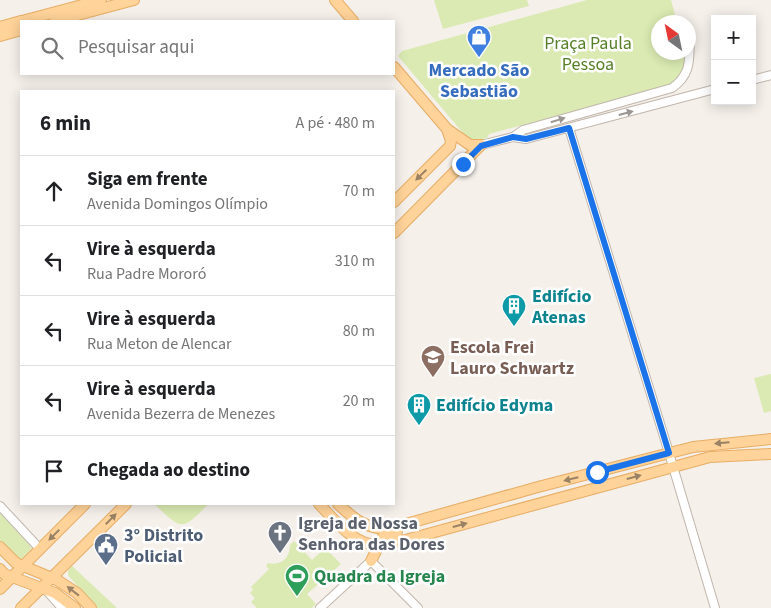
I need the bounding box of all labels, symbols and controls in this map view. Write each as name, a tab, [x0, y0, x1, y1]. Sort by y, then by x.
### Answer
north arrow	[651, 15, 696, 60]
map controls	[711, 15, 756, 105]
button: +	[711, 15, 756, 60]
search box	[20, 20, 395, 75]
shop icon: Mercado São Sebastião	[466, 24, 492, 58]
park label: Praça Paula Pessoa	[544, 31, 632, 77]
icon: search	[38, 34, 66, 62]
text: Pesquisar aqui	[78, 34, 194, 61]
place label: Mercado São Sebastião	[428, 58, 530, 104]
button: −	[711, 60, 756, 105]
text: 6 min	[40, 108, 91, 138]
one-way arrow	[618, 108, 633, 116]
text: A pé · 480 m	[296, 112, 375, 134]
one-way arrow	[551, 115, 566, 123]
route end	[452, 153, 475, 176]
text: Siga em frente	[87, 166, 208, 193]
one-way arrow	[415, 169, 427, 181]
icon: ahead	[40, 177, 68, 205]
text: 70 m	[343, 180, 375, 202]
text: Avenida Domingos Olímpio	[87, 193, 268, 215]
text: Vire à esquerda	[87, 236, 216, 263]
icon: left	[40, 247, 68, 275]
text: 310 m	[335, 250, 375, 272]
text: Rua Padre Mororó	[87, 263, 206, 285]
place label: Edifício Atenas	[531, 284, 591, 330]
building icon: Edifício Atenas	[501, 293, 527, 327]
text: Vire à esquerda	[87, 306, 216, 333]
icon: left	[40, 317, 68, 345]
text: 80 m	[343, 320, 375, 342]
text: Rua Meton de Alencar	[87, 333, 232, 355]
place label: Escola Frei Lauro Schwartz	[450, 335, 574, 381]
school or university icon: Escola Frei Lauro Schwartz	[420, 344, 446, 378]
text: Vire à esquerda	[87, 376, 216, 403]
icon: left	[40, 387, 68, 415]
text: 20 m	[343, 390, 375, 412]
building icon: Edifício Edyma	[406, 392, 432, 426]
place label: Edifício Edyma	[436, 393, 553, 418]
text: Avenida Bezerra de Menezes	[87, 403, 275, 425]
one-way arrow	[714, 440, 730, 448]
icon: arrive	[40, 457, 68, 485]
text: Chegada ao destino	[87, 457, 250, 484]
route start	[586, 461, 609, 484]
one-way arrow	[626, 473, 641, 481]
one-way arrow	[564, 475, 579, 483]
place label: Igreja de Nossa Senhora das Dores	[298, 511, 445, 557]
one-way arrow	[105, 513, 117, 525]
church icon: Igreja de Nossa Senhora das Dores	[267, 520, 293, 554]
one-way arrow	[453, 520, 468, 528]
place label: 3° Distrito Policial	[124, 523, 203, 569]
one-way arrow	[48, 529, 60, 541]
public building icon: 3° Distrito Policial	[93, 532, 119, 566]
sports icon: Quadra da Igreja	[284, 563, 310, 597]
place label: Quadra da Igreja	[314, 564, 445, 589]
one-way arrow	[67, 585, 80, 596]

